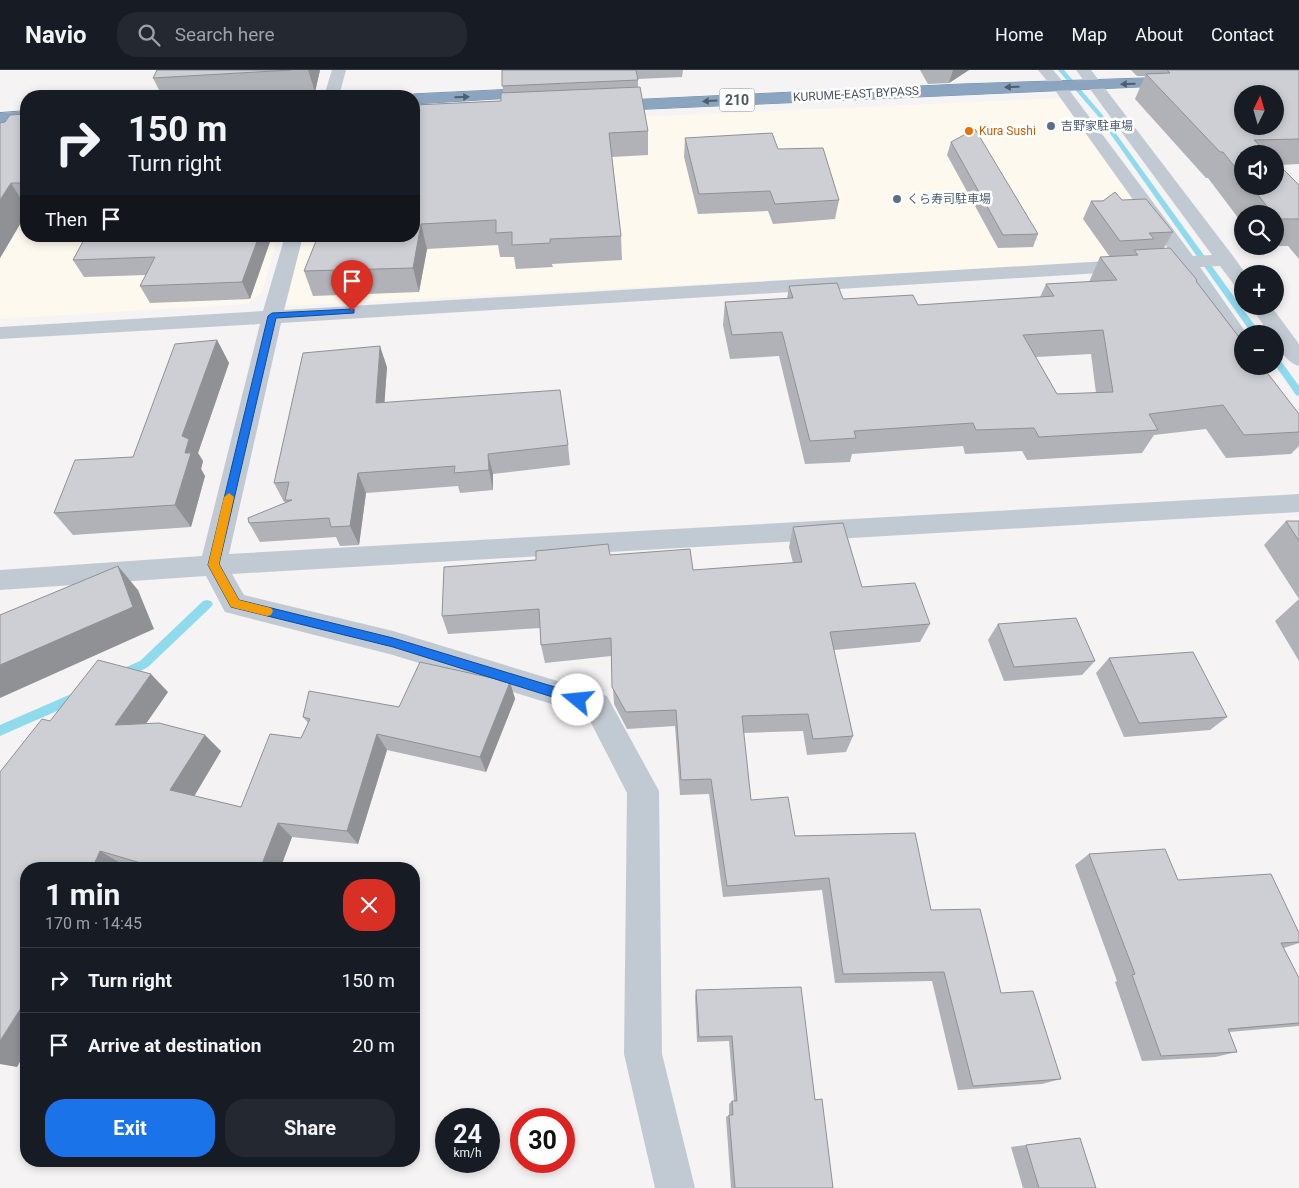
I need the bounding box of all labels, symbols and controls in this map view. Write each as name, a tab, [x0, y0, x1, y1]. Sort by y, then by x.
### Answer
search box	[117, 12, 467, 57]
text: Navio	[25, 21, 87, 49]
icon: search	[135, 21, 163, 49]
text: Search here	[175, 23, 275, 46]
text: Home	[995, 24, 1044, 45]
text: Map	[1072, 24, 1107, 45]
text: About	[1135, 24, 1183, 45]
text: Contact	[1211, 24, 1274, 45]
one-way arrow	[1120, 80, 1136, 88]
street label: KURUME-EAST BYPASS	[793, 84, 919, 104]
one-way arrow	[1004, 84, 1020, 92]
north arrow	[1234, 85, 1284, 135]
map controls	[1234, 85, 1284, 375]
road number: 210	[720, 88, 754, 112]
one-way arrow	[455, 92, 471, 100]
one-way arrow	[702, 97, 718, 105]
text: 150 m	[128, 109, 227, 150]
icon: right	[45, 110, 110, 175]
place label: 吉野家駐車場	[1061, 119, 1133, 133]
marker: 吉野家駐車場	[1045, 120, 1057, 132]
place label: Kura Sushi	[979, 124, 1036, 138]
marker: Kura Sushi	[963, 125, 975, 137]
button: sound	[1234, 145, 1284, 195]
text: Turn right	[128, 151, 222, 176]
place label: くら寿司駐車場	[907, 192, 991, 206]
marker: くら寿司駐車場	[891, 193, 903, 205]
icon: arrive	[97, 205, 125, 233]
button: search	[1234, 205, 1284, 255]
text: Then	[45, 208, 87, 231]
pin	[331, 260, 373, 311]
button: +	[1234, 265, 1284, 315]
icon: arrive	[338, 267, 366, 295]
button: −	[1234, 325, 1284, 375]
position arrow	[551, 673, 603, 725]
text: 1 min	[45, 877, 120, 912]
button: close	[343, 879, 395, 931]
text: 170 m · 14:45	[45, 914, 142, 933]
icon: right	[45, 966, 73, 994]
text: Turn right	[88, 969, 172, 992]
text: 150 m	[342, 969, 395, 992]
icon: arrive	[45, 1031, 73, 1059]
text: Arrive at destination	[88, 1034, 261, 1057]
text: 20 m	[352, 1034, 395, 1057]
button: Exit	[45, 1099, 215, 1157]
button: Share	[225, 1099, 395, 1157]
speed limit sign: 30	[510, 1108, 575, 1173]
text: 24	[453, 1120, 482, 1149]
text: km/h	[453, 1146, 482, 1160]

